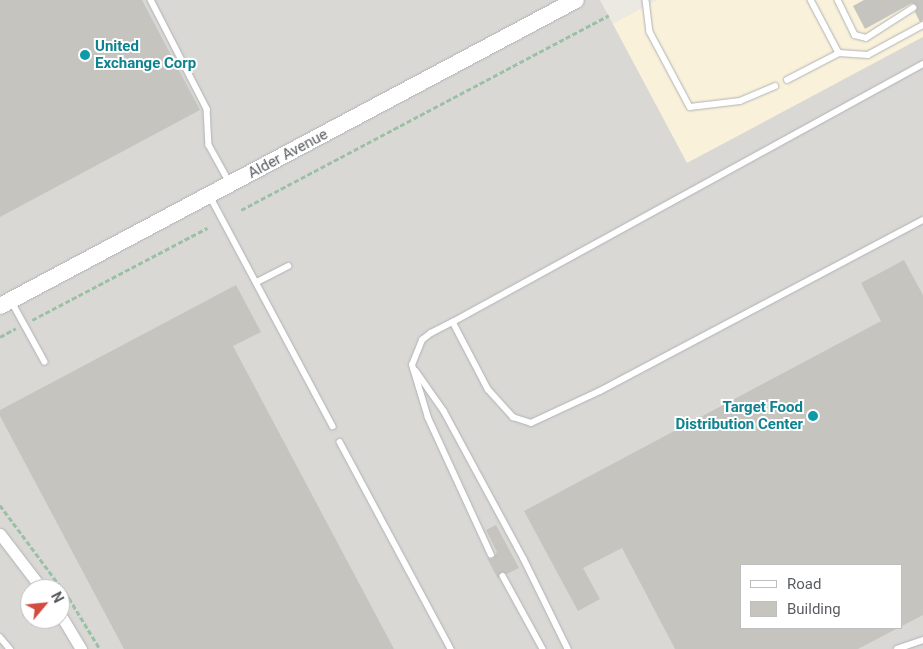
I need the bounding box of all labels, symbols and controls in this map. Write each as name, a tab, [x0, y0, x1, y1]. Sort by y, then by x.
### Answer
place label: United Exchange Corp	[95, 37, 196, 72]
marker: United Exchange Corp	[79, 49, 91, 61]
street label: Alder Avenue	[245, 125, 331, 183]
place label: Target Food Distribution Center	[676, 398, 803, 433]
marker: Target Food Distribution Center	[807, 410, 819, 422]
legend	[740, 564, 903, 629]
text: Road	[787, 575, 821, 593]
north arrow	[20, 579, 70, 629]
text: N	[48, 589, 67, 606]
text: Building	[787, 600, 841, 618]

